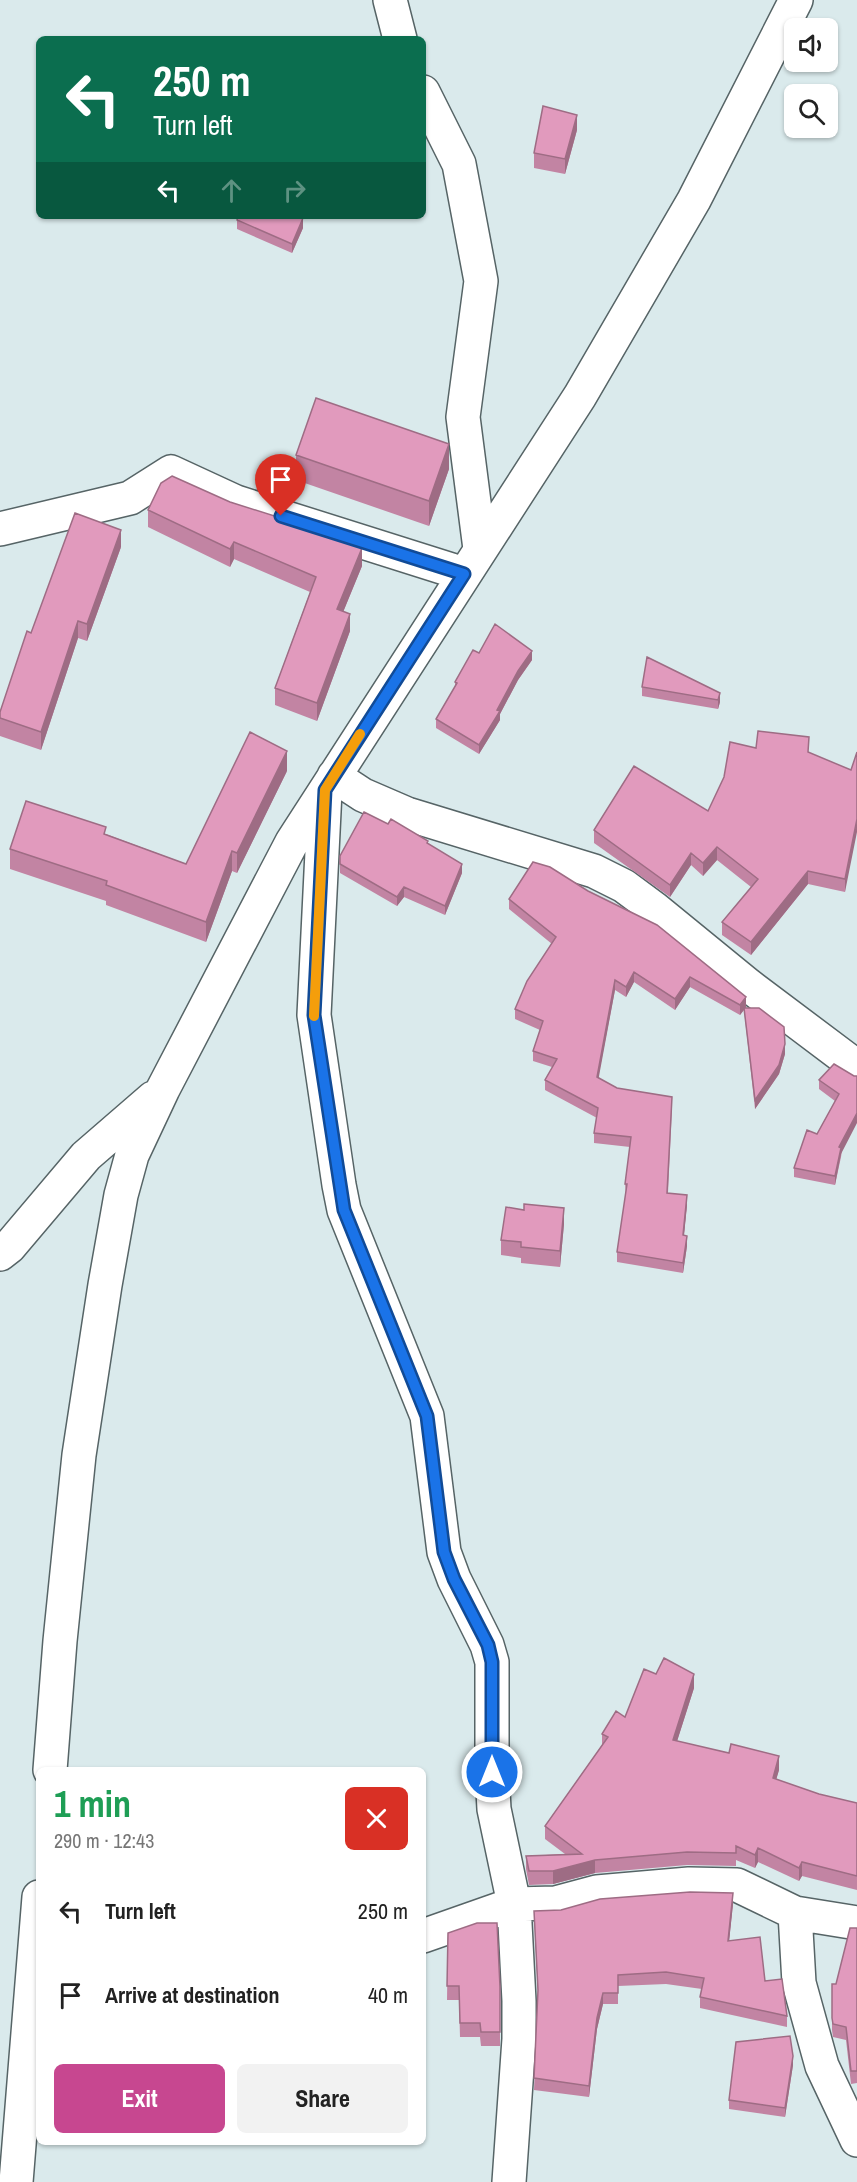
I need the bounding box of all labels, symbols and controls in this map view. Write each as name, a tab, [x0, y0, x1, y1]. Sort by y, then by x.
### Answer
map controls	[784, 18, 838, 138]
button: sound	[784, 18, 838, 72]
text: 250 m	[153, 53, 251, 109]
icon: left	[54, 60, 132, 138]
button: search	[784, 84, 838, 138]
text: Turn left	[153, 107, 232, 143]
icon: left	[152, 174, 185, 207]
icon: ahead	[215, 174, 248, 207]
icon: right	[278, 174, 311, 207]
pin	[255, 454, 306, 516]
icon: arrive	[264, 463, 297, 496]
position arrow	[460, 1740, 524, 1804]
text: 1 min	[54, 1780, 131, 1828]
button: close	[345, 1787, 408, 1850]
text: 290 m · 12:43	[54, 1827, 154, 1854]
icon: left	[54, 1895, 87, 1928]
text: Turn left	[105, 1896, 176, 1926]
text: 250 m	[358, 1896, 408, 1926]
icon: arrive	[54, 1979, 87, 2012]
text: Arrive at destination	[105, 1980, 279, 2010]
text: 40 m	[368, 1980, 408, 2010]
button: Exit	[54, 2064, 225, 2133]
button: Share	[237, 2064, 408, 2133]

